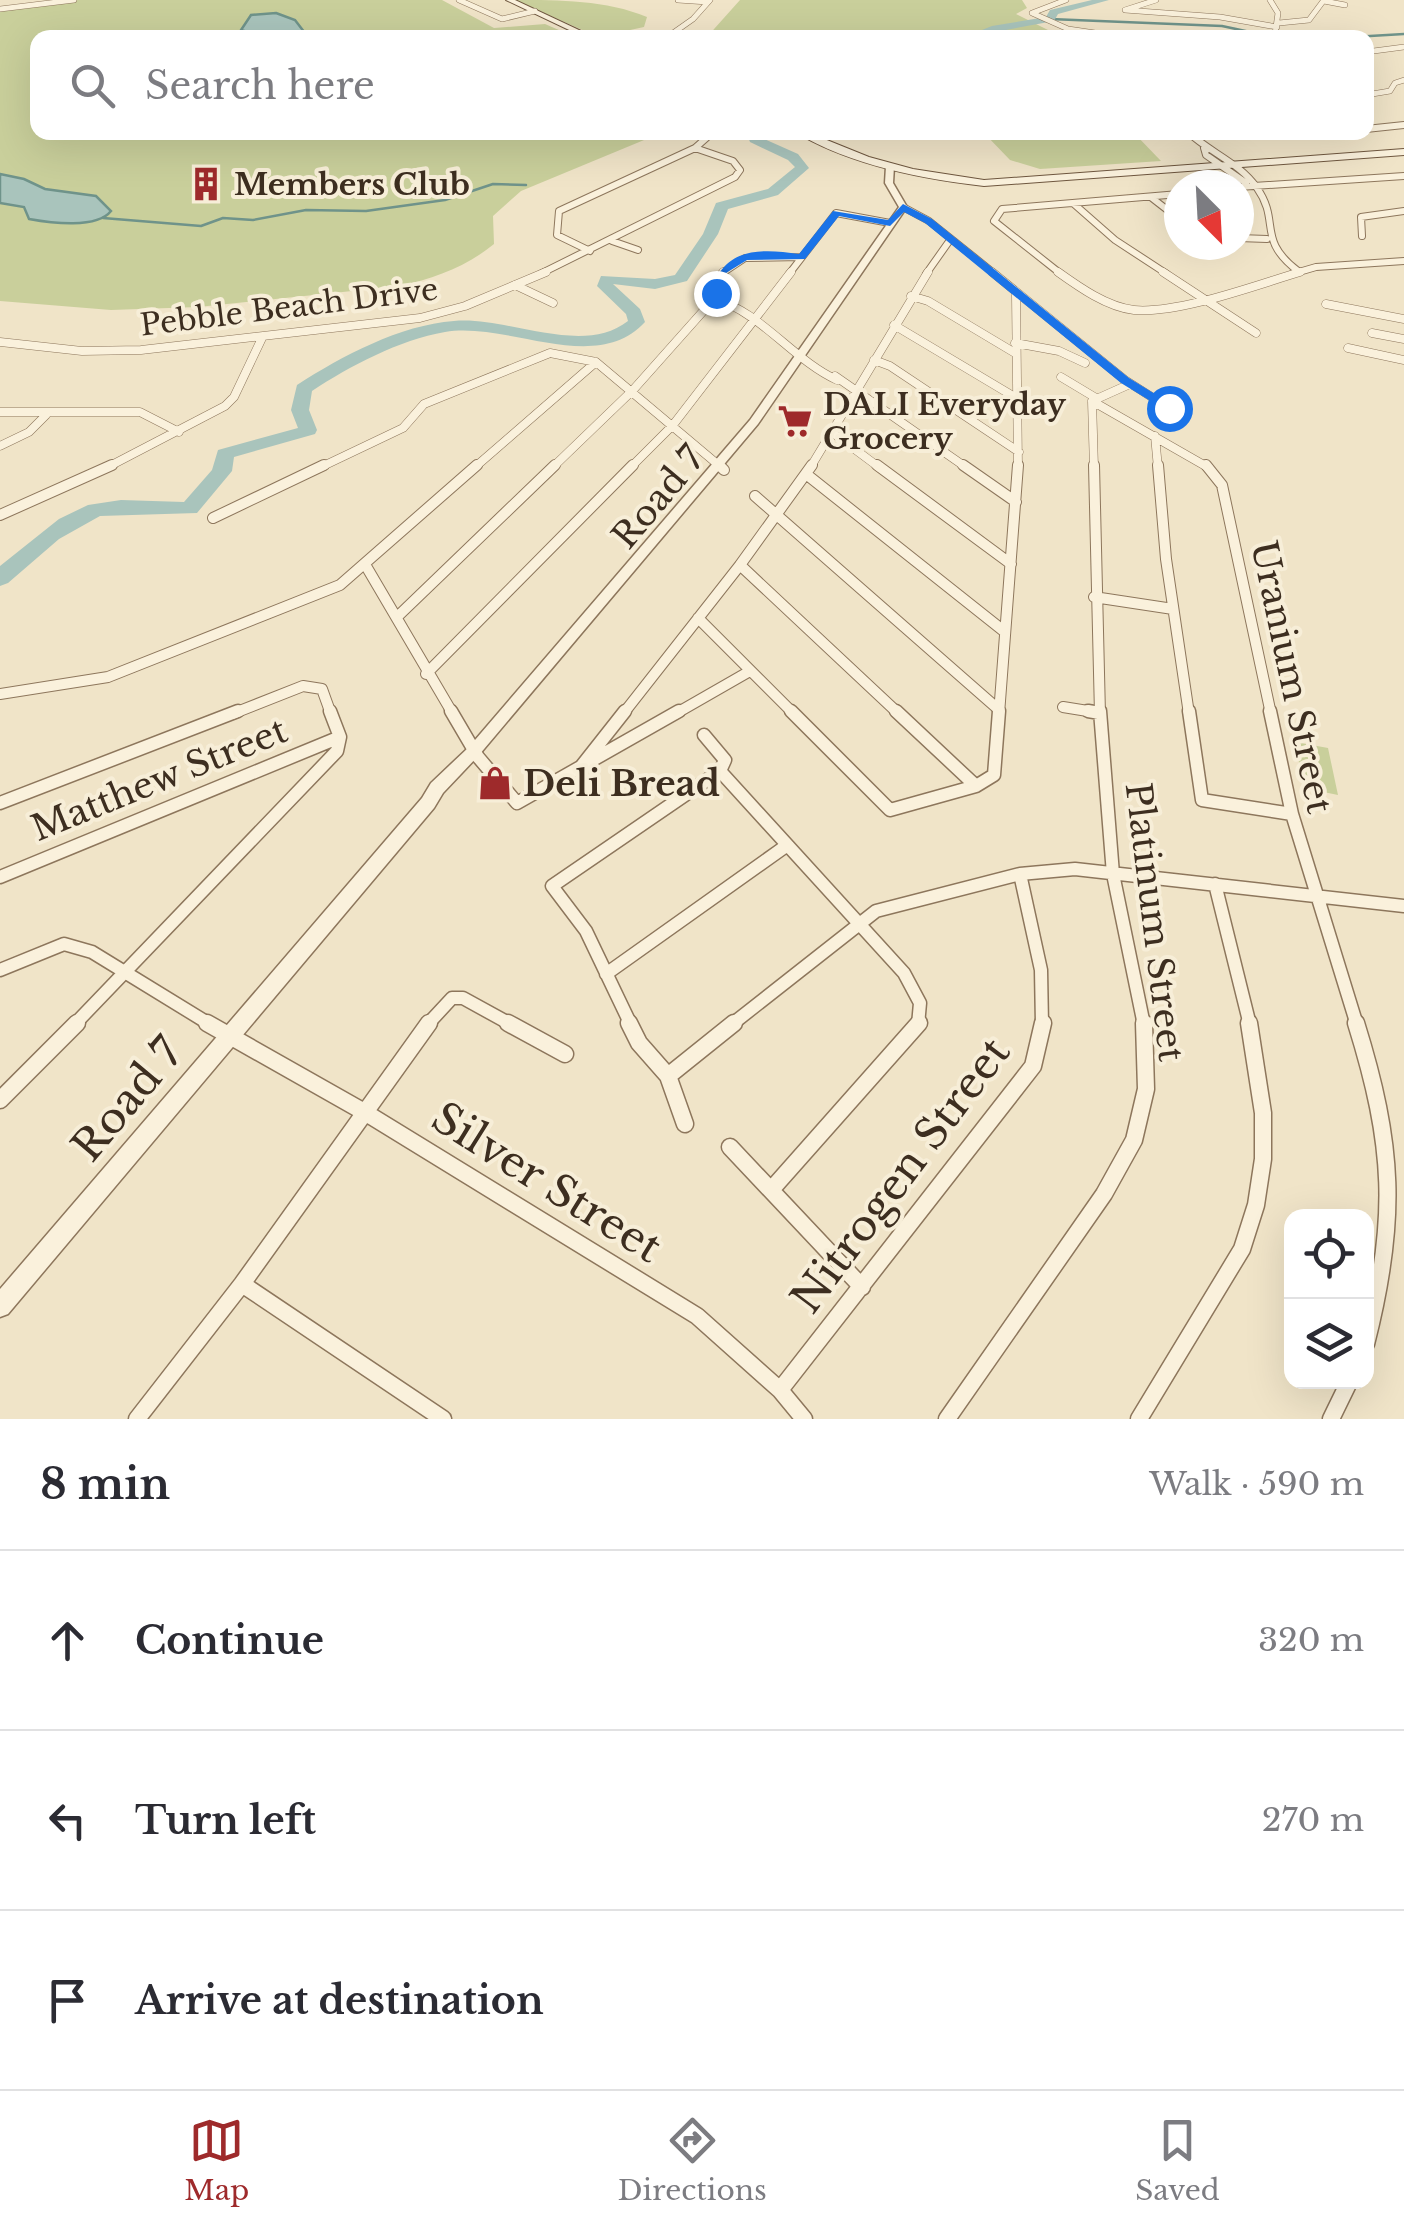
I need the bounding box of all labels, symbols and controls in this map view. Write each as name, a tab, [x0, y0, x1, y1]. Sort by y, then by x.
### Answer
search box	[30, 30, 1374, 140]
icon: search	[65, 58, 120, 113]
text: Search here	[145, 62, 375, 109]
building icon: Members Club	[187, 165, 225, 203]
place label: Members Club	[234, 166, 470, 203]
north arrow	[1164, 170, 1254, 260]
street label: Pebble Beach Drive	[138, 270, 440, 344]
route end	[694, 271, 740, 317]
place label: DALI Everyday Grocery	[823, 386, 1067, 457]
route start	[1147, 386, 1193, 432]
supermarket icon: DALI Everyday Grocery	[776, 402, 814, 440]
street label: Road 7	[603, 437, 714, 557]
street label: Uranium Street	[1242, 537, 1342, 817]
street label: Matthew Street	[25, 708, 293, 850]
place label: Deli Bread	[523, 762, 720, 805]
shop icon: Deli Bread	[476, 764, 514, 802]
street label: Platinum Street	[1117, 780, 1193, 1064]
street label: Road 7	[61, 1026, 194, 1171]
street label: Nitrogen Street	[780, 1027, 1020, 1323]
street label: Silver Street	[423, 1091, 672, 1273]
map controls	[1284, 1209, 1374, 1389]
button: locate	[1284, 1209, 1374, 1299]
button: layers	[1284, 1299, 1374, 1389]
text: 8 min	[40, 1458, 170, 1510]
text: Walk · 590 m	[1149, 1464, 1364, 1504]
icon: ahead	[40, 1613, 95, 1668]
text: Continue	[135, 1617, 324, 1664]
text: 320 m	[1258, 1620, 1364, 1660]
icon: left	[40, 1793, 95, 1848]
text: Turn left	[135, 1797, 316, 1844]
text: 270 m	[1262, 1800, 1364, 1840]
icon: arrive	[40, 1973, 95, 2028]
text: Arrive at destination	[135, 1977, 544, 2024]
tab: Map	[184, 2113, 249, 2208]
tab: Directions	[618, 2113, 767, 2208]
tab: Saved	[1135, 2113, 1220, 2208]

